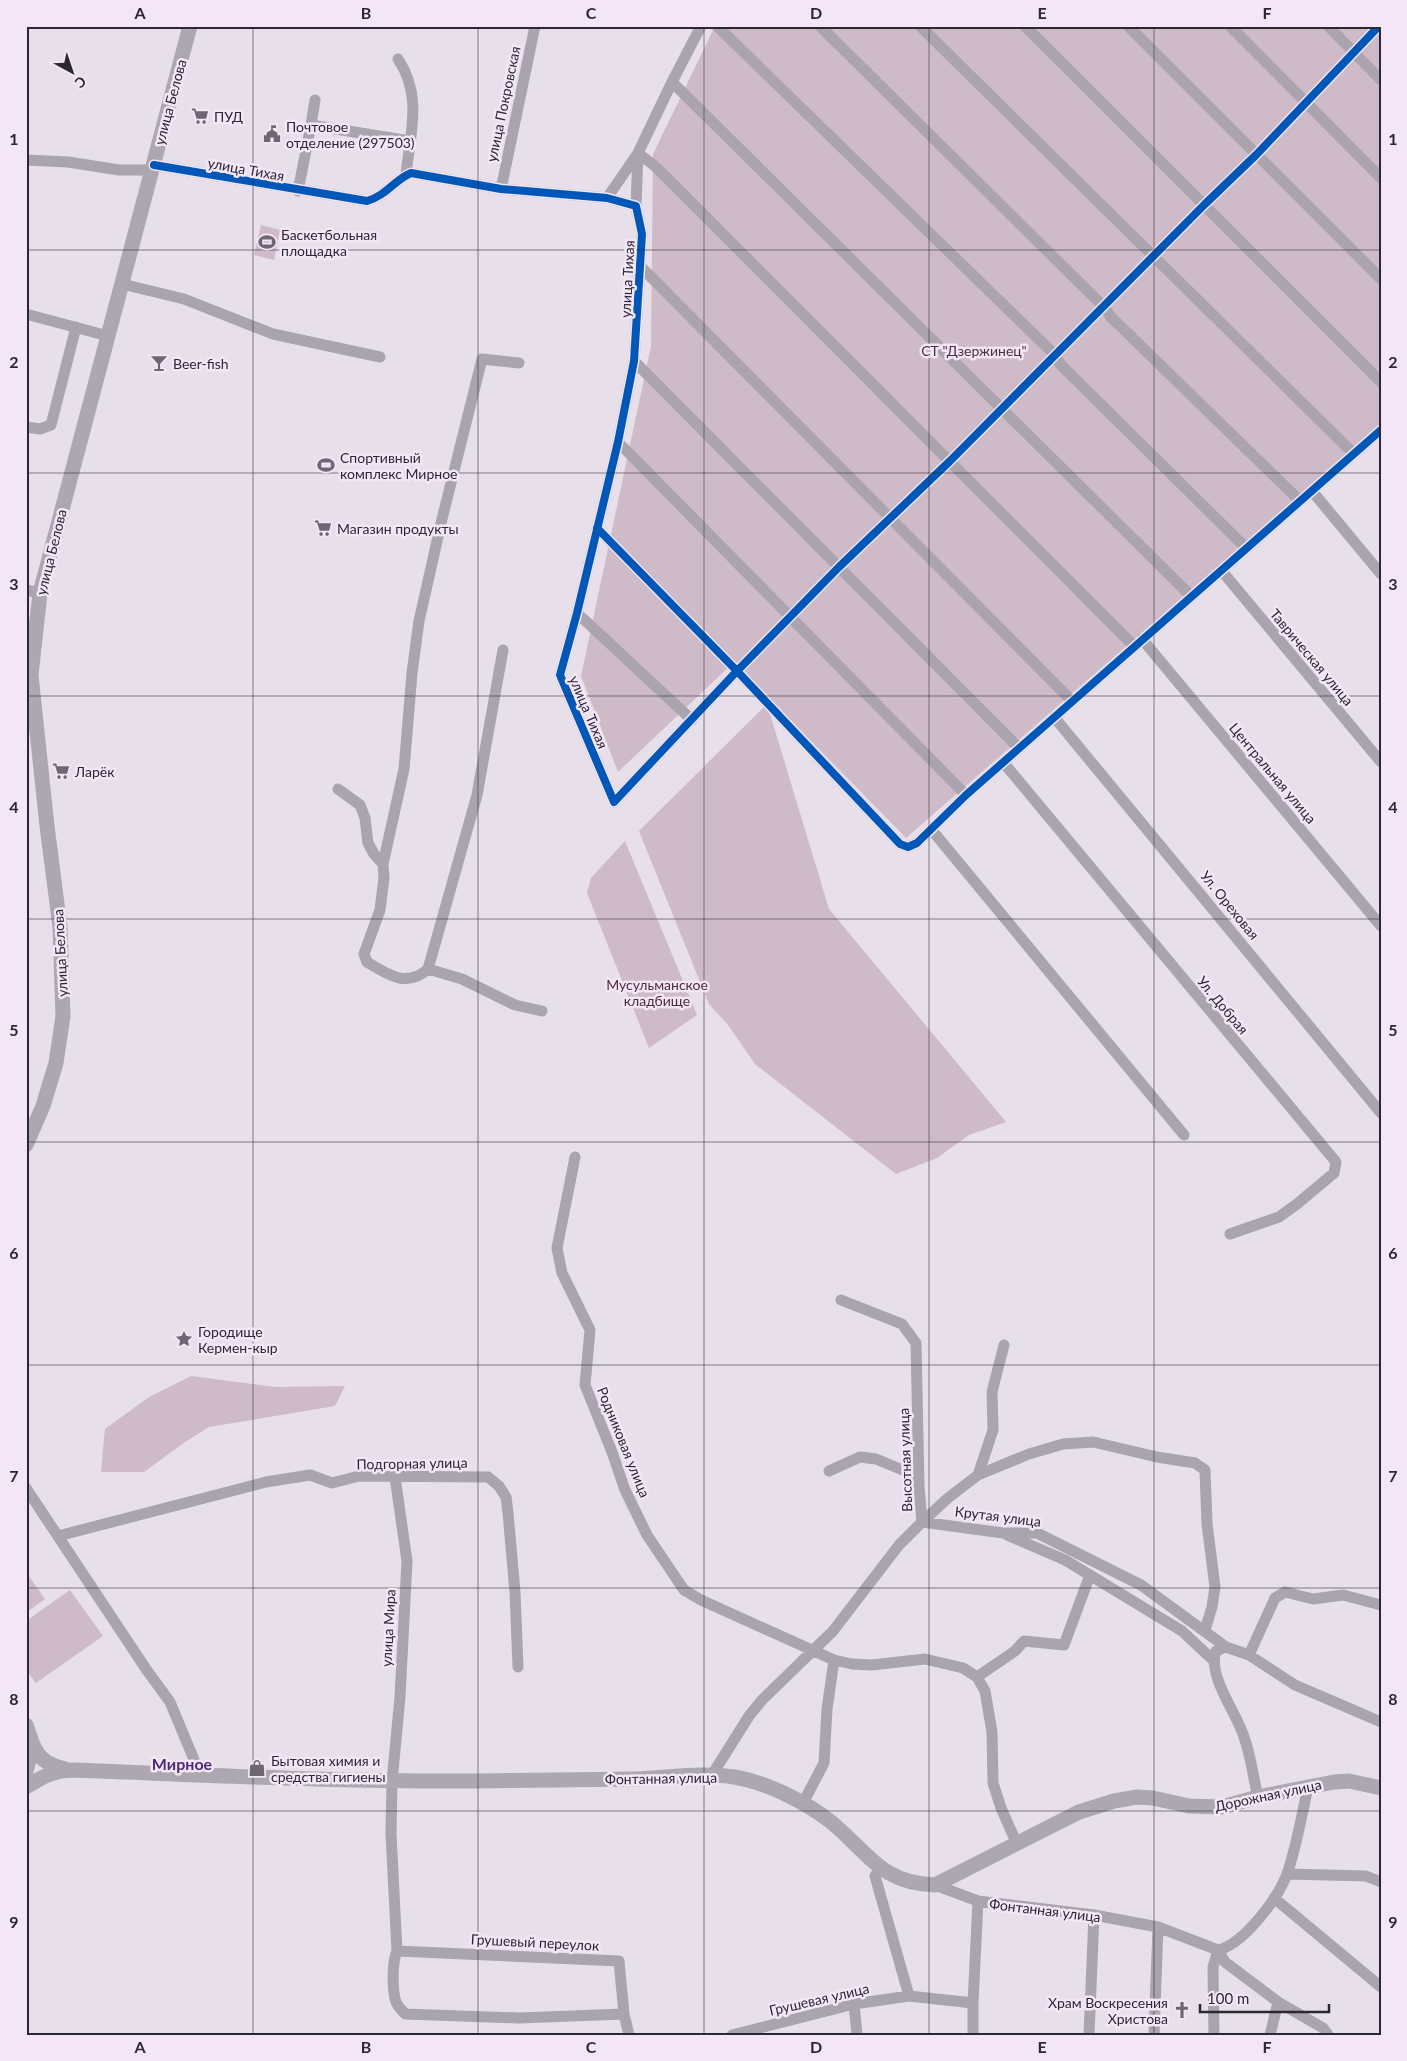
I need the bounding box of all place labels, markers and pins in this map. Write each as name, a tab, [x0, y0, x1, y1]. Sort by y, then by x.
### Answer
supermarket icon: ПУД	[190, 106, 210, 126]
place label: ПУД	[214, 108, 243, 125]
place label: Почтовое отделение (297503)	[286, 118, 415, 151]
public building icon: Почтовое отделение (297503)	[262, 124, 282, 144]
place label: Баскетбольная площадка	[281, 226, 377, 259]
sports icon: Баскетбольная площадка	[257, 232, 277, 252]
bar icon: Beer-fish	[149, 353, 169, 373]
place label: Beer-fish	[173, 355, 229, 372]
place label: Спортивный комплекс Мирное	[340, 449, 457, 482]
sports icon: Спортивный комплекс Мирное	[316, 455, 336, 475]
supermarket icon: Магазин продукты	[313, 518, 333, 538]
place label: Магазин продукты	[337, 520, 459, 537]
supermarket icon: Ларёк	[51, 761, 71, 781]
place label: Ларёк	[74, 763, 115, 780]
place label: Городище Кермен-кыр	[198, 1323, 278, 1356]
place icon: Городище Кермен-кыр	[174, 1329, 194, 1349]
place label: Бытовая химия и средства гигиены	[271, 1752, 386, 1785]
shop icon: Бытовая химия и средства гигиены	[247, 1758, 267, 1778]
place label: Храм Воскресения Христова	[1048, 1994, 1168, 2027]
church icon: Храм Воскресения Христова	[1172, 2000, 1192, 2020]

